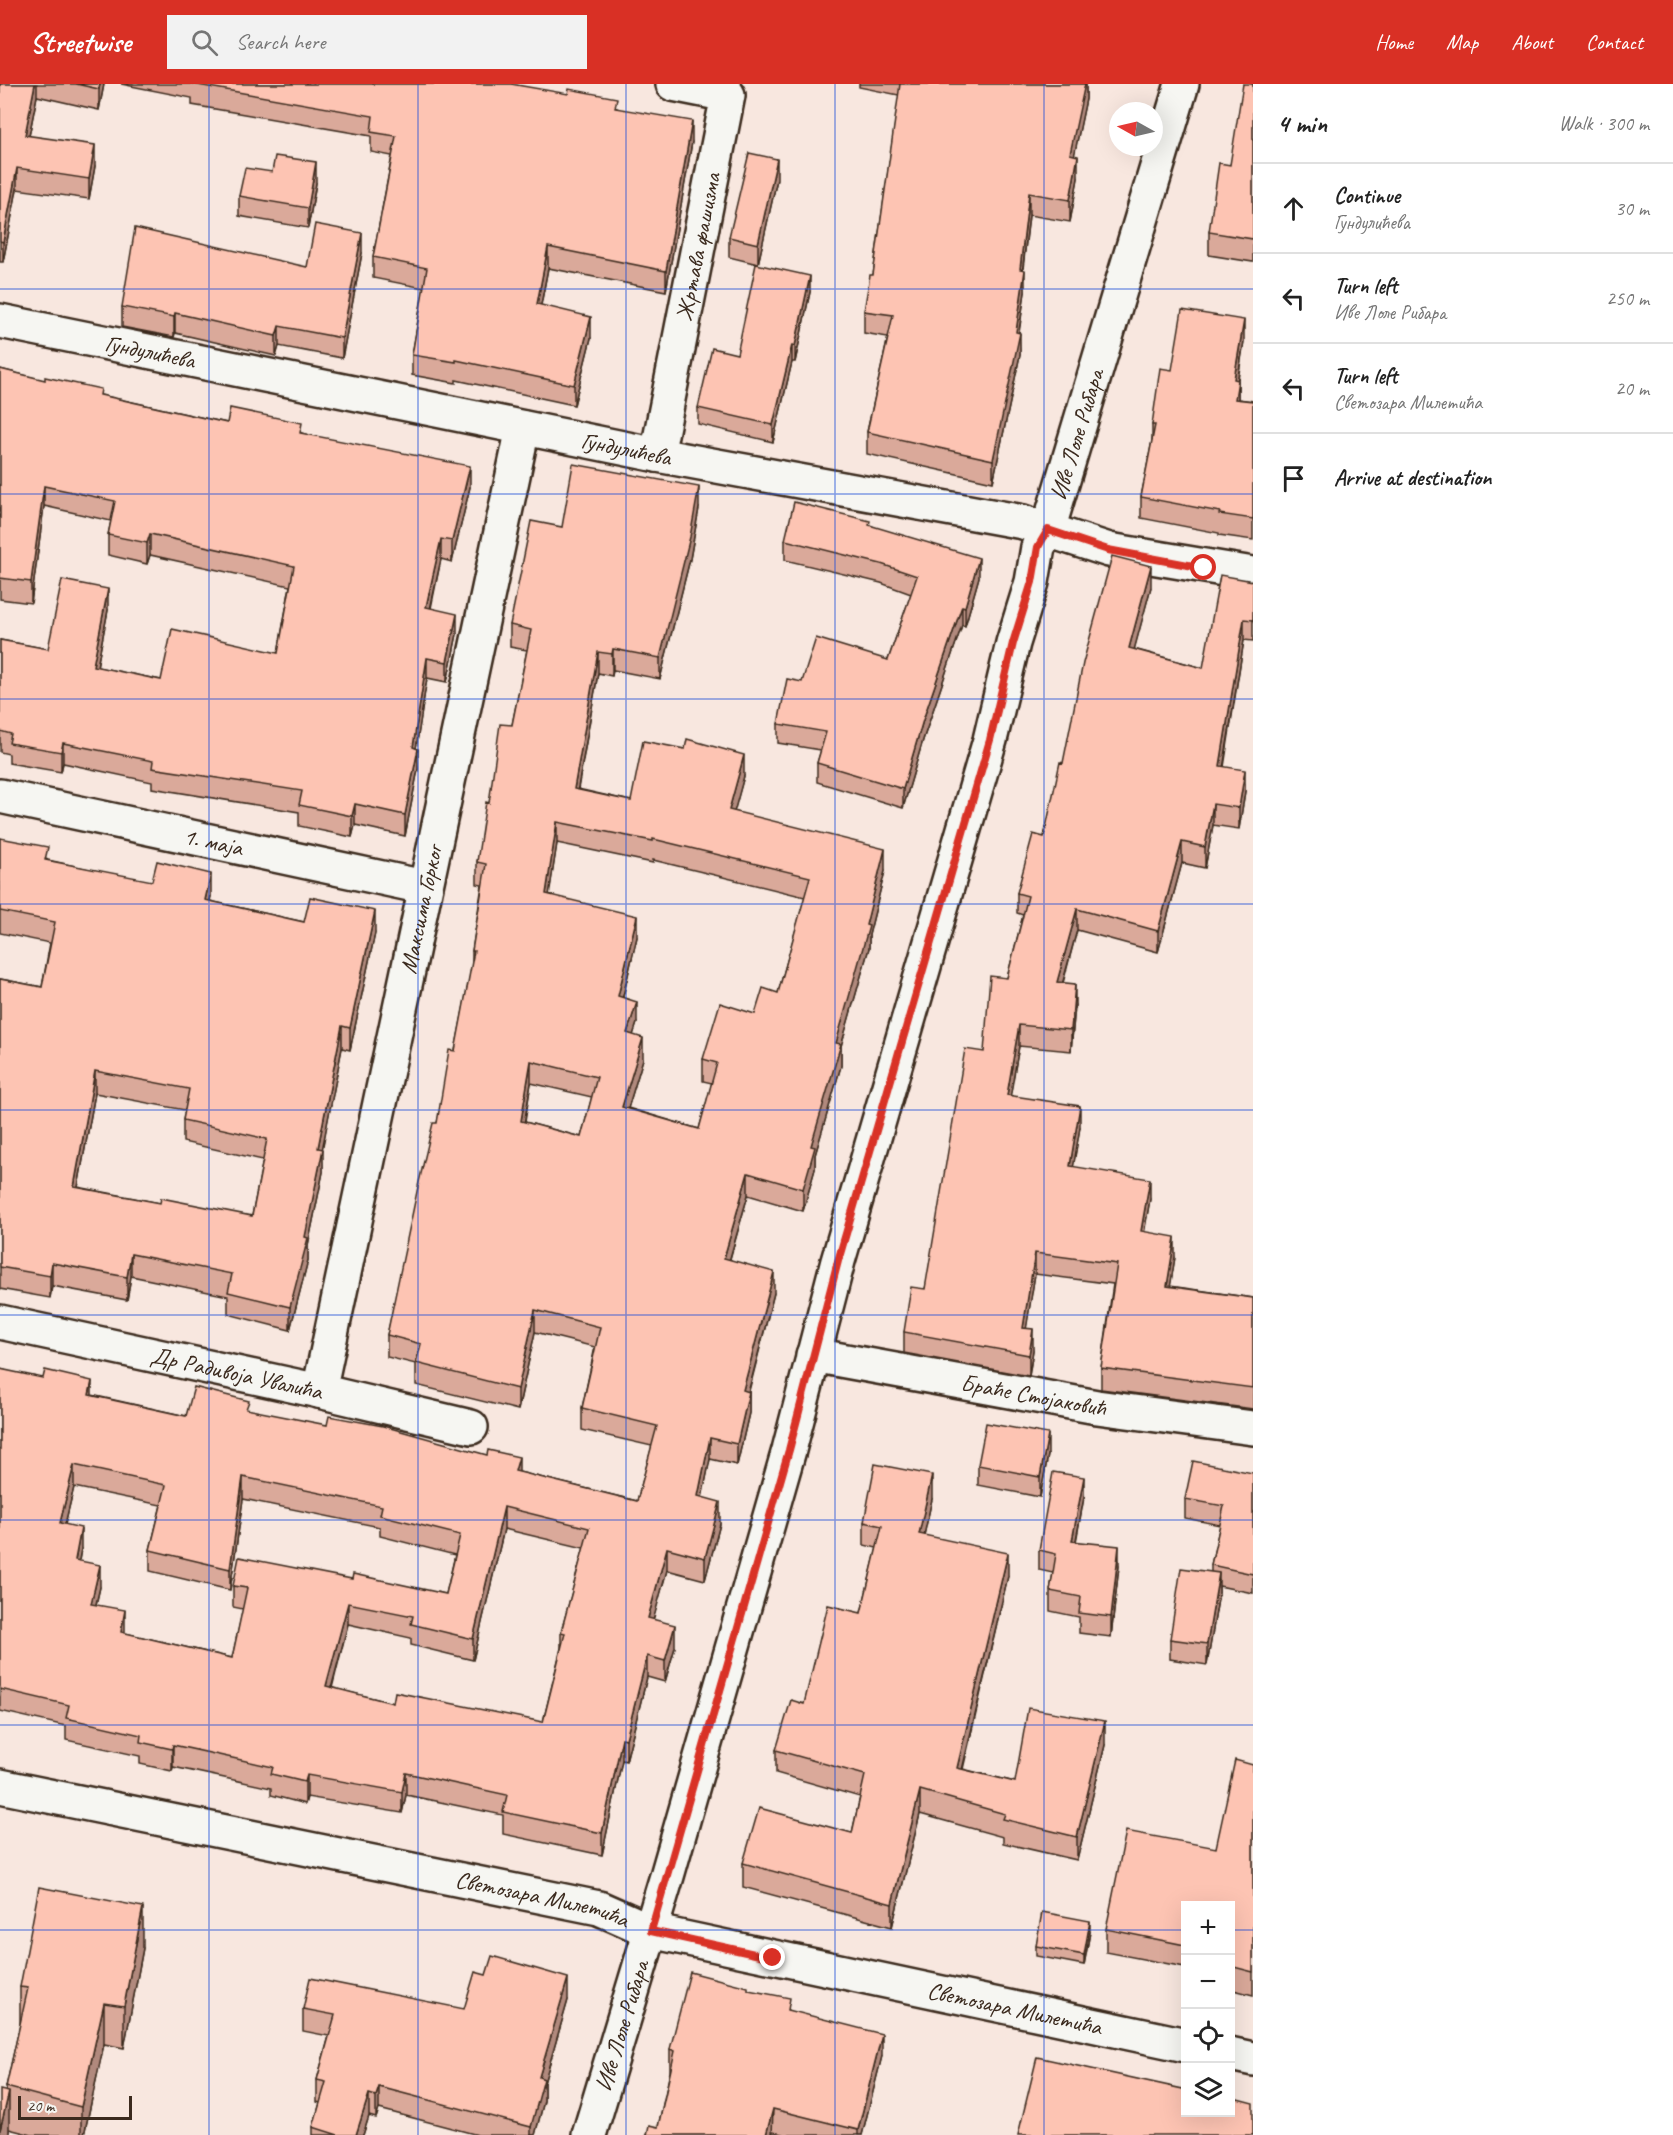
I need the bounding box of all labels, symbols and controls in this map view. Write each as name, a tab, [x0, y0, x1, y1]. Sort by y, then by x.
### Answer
search box	[167, 15, 587, 69]
text: Streetwise	[30, 25, 131, 60]
icon: search	[188, 26, 221, 59]
text: Search here	[236, 28, 325, 56]
text: Home	[1375, 29, 1413, 55]
text: Map	[1446, 29, 1478, 55]
text: About	[1511, 29, 1553, 55]
text: Contact	[1586, 29, 1643, 55]
north arrow	[1109, 102, 1163, 156]
text: 4 min	[1277, 107, 1327, 140]
text: Walk · 300 m	[1559, 111, 1649, 136]
street label: Жртава фашизма	[669, 169, 728, 324]
text: Continue	[1334, 182, 1400, 210]
icon: ahead	[1277, 192, 1310, 225]
text: 30 m	[1615, 196, 1649, 221]
text: Гундулићева	[1334, 210, 1410, 235]
text: Turn left	[1334, 272, 1398, 300]
icon: left	[1277, 282, 1310, 315]
text: 250 m	[1606, 286, 1649, 311]
text: Иве Лоле Рибара	[1334, 300, 1446, 325]
street label: Гундулићева	[102, 328, 199, 376]
text: Turn left	[1334, 362, 1398, 390]
street label: Иве Лоле Рибара	[1043, 364, 1111, 503]
icon: left	[1277, 372, 1310, 405]
text: 20 m	[1615, 376, 1649, 401]
text: Светозара Милетића	[1334, 390, 1482, 415]
street label: Гундулићева	[579, 425, 675, 473]
icon: arrive	[1277, 462, 1310, 495]
text: Arrive at destination	[1334, 464, 1491, 492]
route start	[1190, 554, 1216, 580]
street label: 1. маја	[181, 821, 247, 863]
street label: Максима Горког	[393, 840, 450, 976]
street label: Др Радивоја Увалића	[148, 1340, 326, 1407]
street label: Браће Стојаковић	[959, 1367, 1109, 1423]
street label: Светозара Милетића	[453, 1864, 635, 1935]
map controls	[1181, 1901, 1235, 2117]
button: +	[1181, 1901, 1235, 1955]
route end	[759, 1944, 785, 1970]
street label: Иве Лоле Рибара	[588, 1955, 656, 2095]
button: −	[1181, 1955, 1235, 2009]
street label: Светозара Милетића	[925, 1975, 1106, 2042]
button: locate	[1181, 2009, 1235, 2063]
button: layers	[1181, 2063, 1235, 2117]
scale bar	[18, 2093, 132, 2120]
text: 20 m	[27, 2096, 54, 2116]

